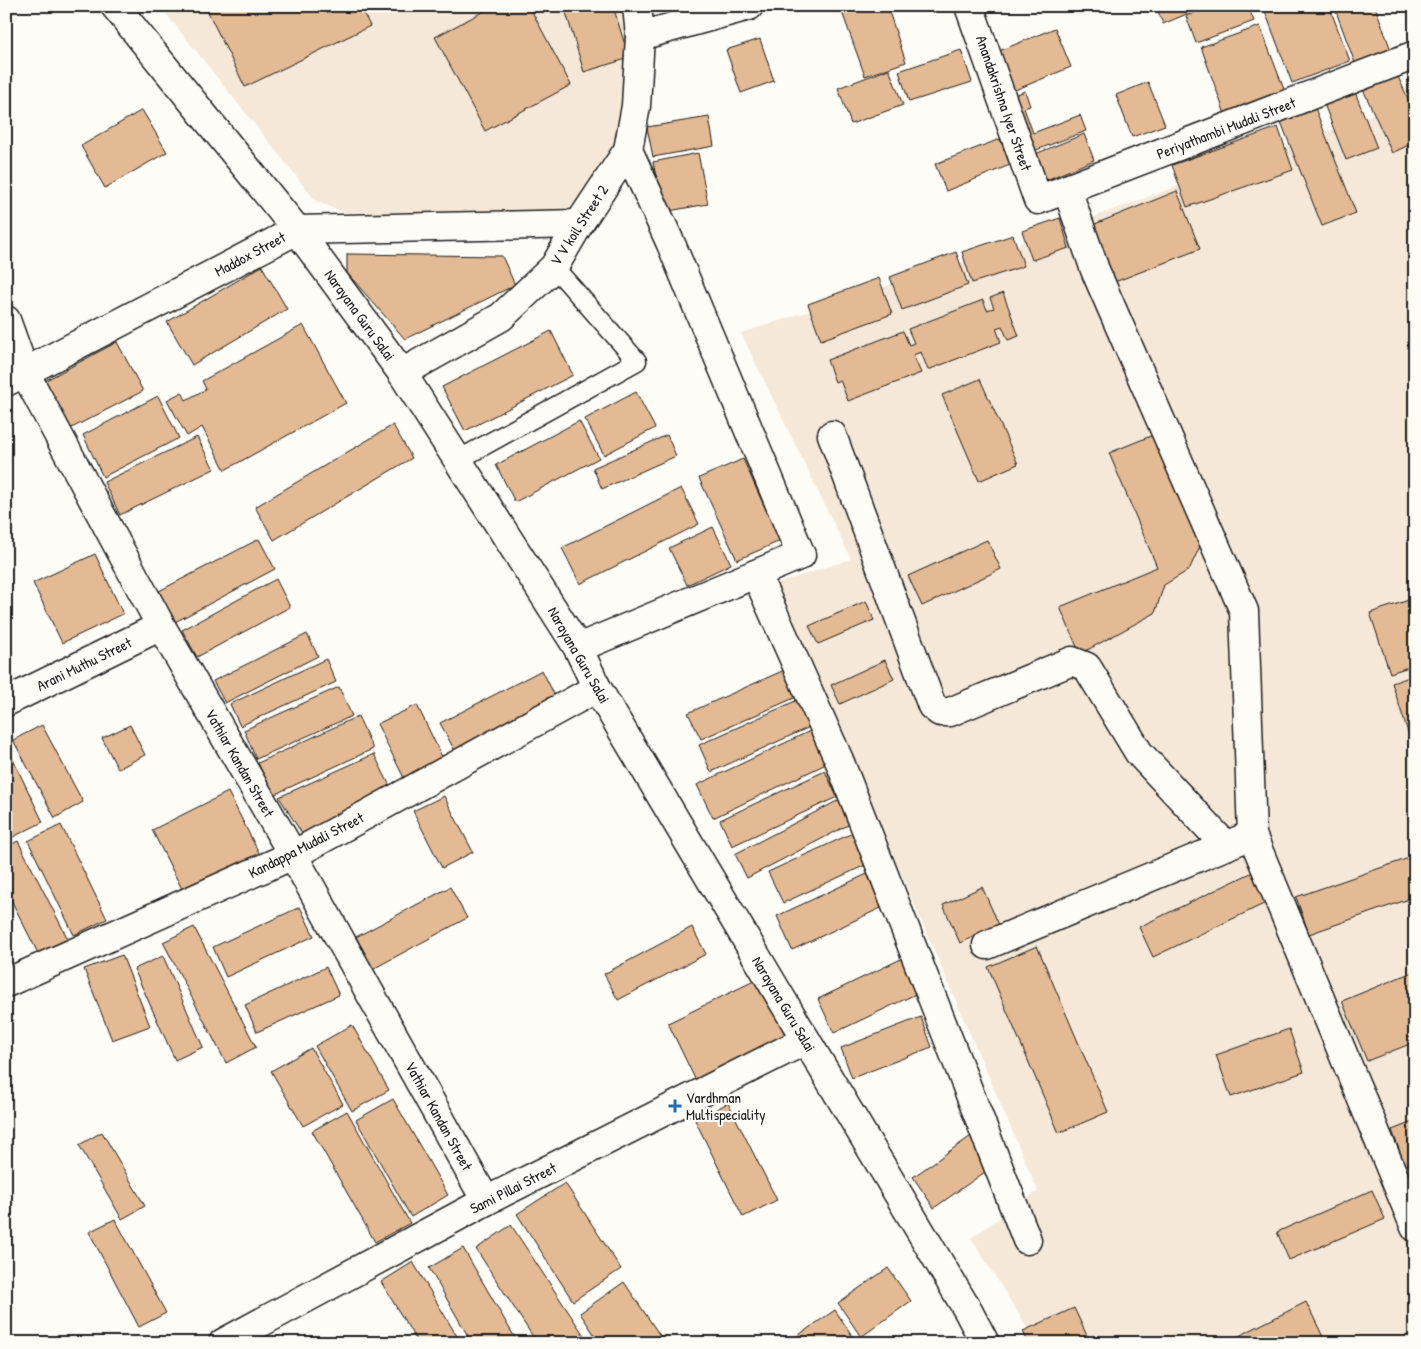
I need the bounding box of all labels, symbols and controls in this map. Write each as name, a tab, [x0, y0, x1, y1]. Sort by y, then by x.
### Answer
street label: Anandakrishna Iyer Street	[971, 32, 1037, 174]
street label: Periyathambi Mudali Street	[1153, 91, 1299, 164]
street label: V V koil Street 2	[545, 181, 613, 269]
street label: Maddox Street	[211, 226, 290, 281]
street label: Narayana Guru Salai	[320, 265, 400, 365]
street label: Narayana Guru Salai	[543, 603, 615, 707]
street label: Arani Muthu Street	[33, 632, 136, 696]
street label: Vathiar Kandan Street	[201, 705, 280, 822]
street label: Kandappa Mudali Street	[245, 806, 368, 883]
street label: Narayana Guru Salai	[747, 952, 821, 1056]
street label: Vathiar Kandan Street	[400, 1058, 478, 1175]
place label: Vardhman Multispeciality	[686, 1087, 766, 1125]
marker: Vardhman Multispeciality	[668, 1099, 682, 1113]
street label: Sami Pillai Street	[466, 1157, 561, 1219]

